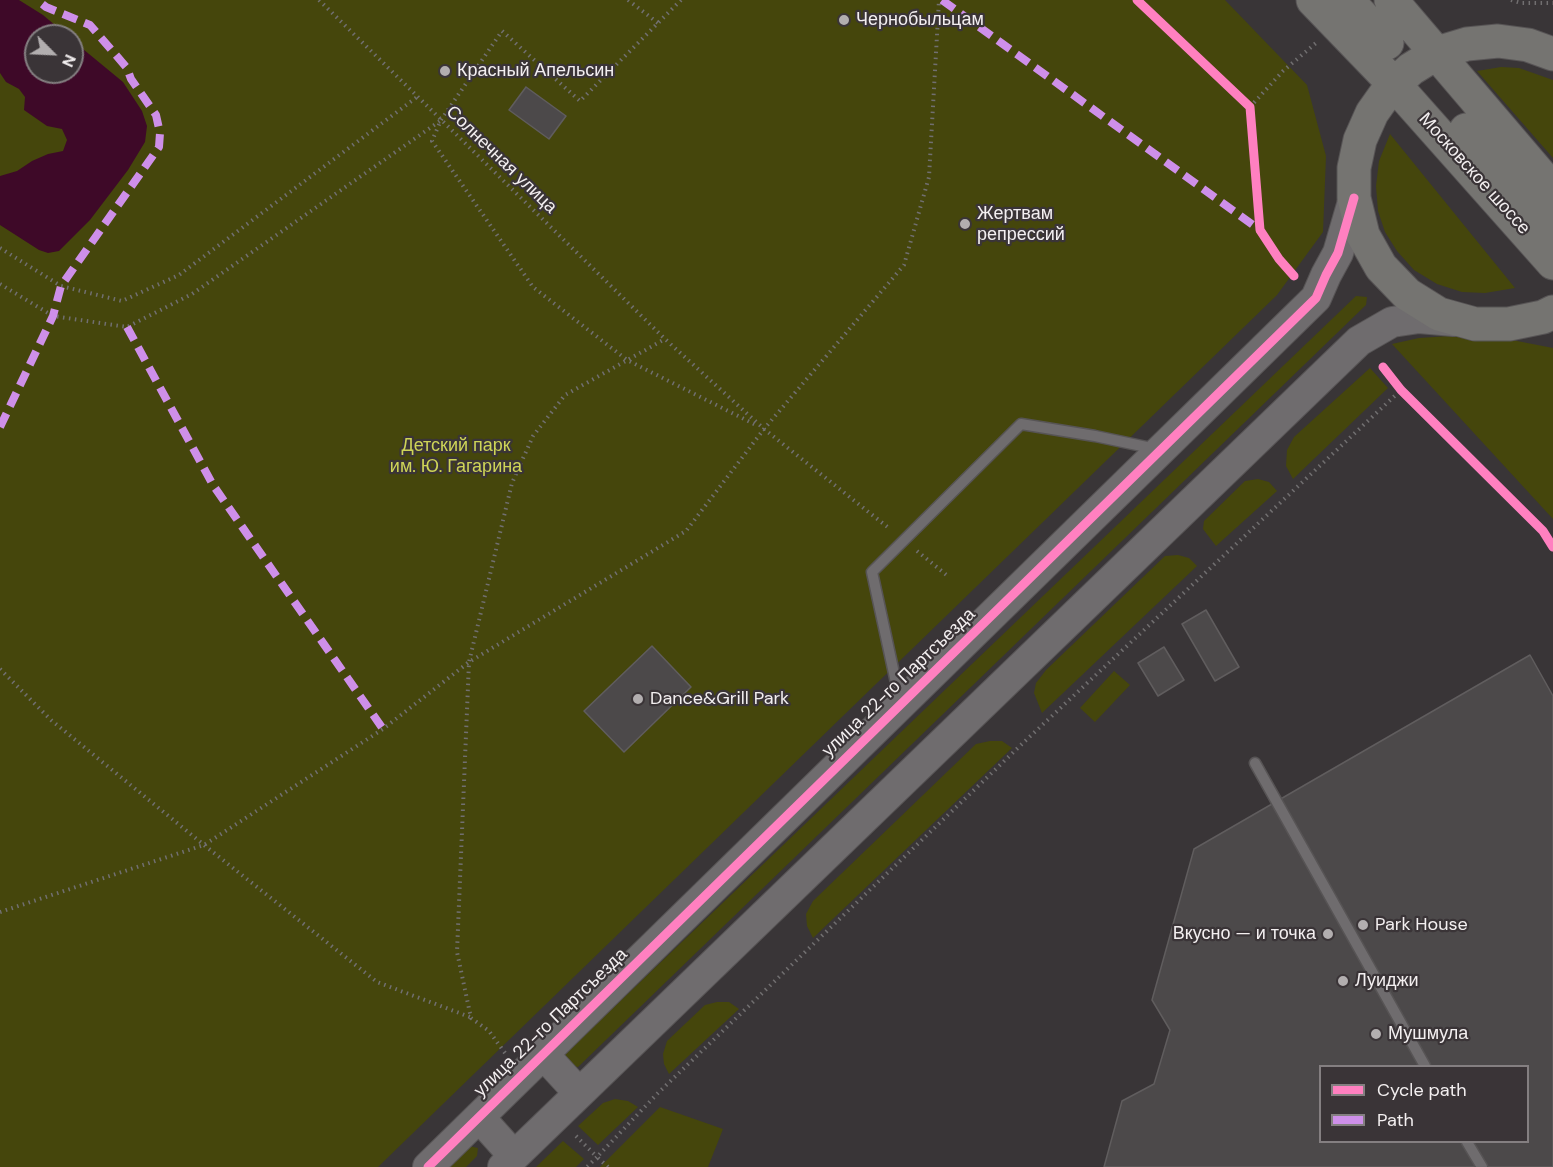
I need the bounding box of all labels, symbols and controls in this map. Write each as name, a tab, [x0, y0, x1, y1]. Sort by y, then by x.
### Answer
place label: Чернобыльцам	[856, 9, 984, 31]
marker: Чернобыльцам	[837, 13, 851, 27]
north arrow	[24, 24, 84, 84]
text: N	[57, 51, 81, 70]
place label: Красный Апельсин	[457, 60, 614, 82]
marker: Красный Апельсин	[438, 64, 452, 78]
street label: Солнечная улица	[441, 102, 561, 218]
street label: Московское шоссе	[1414, 109, 1534, 239]
place label: Жертвам репрессий	[977, 203, 1065, 246]
marker: Жертвам репрессий	[958, 217, 972, 231]
park label: Детский парк им. Ю. Гагарина	[390, 435, 522, 478]
street label: улица 22-го Партсъезда	[818, 604, 980, 762]
place label: Dance&Grill Park	[650, 688, 789, 710]
marker: Dance&Grill Park	[631, 692, 645, 706]
place label: Park House	[1375, 914, 1468, 936]
marker: Park House	[1356, 918, 1370, 932]
place label: Вкусно — и точка	[1173, 923, 1316, 945]
marker: Вкусно — и точка	[1321, 927, 1335, 941]
street label: улица 22-го Партсъезда	[470, 944, 632, 1102]
place label: Луиджи	[1355, 970, 1419, 992]
marker: Луиджи	[1336, 974, 1350, 988]
place label: Мушмула	[1388, 1023, 1468, 1045]
marker: Мушмула	[1369, 1027, 1383, 1041]
legend	[1319, 1065, 1529, 1143]
text: Cycle path	[1377, 1078, 1467, 1102]
text: Path	[1377, 1108, 1414, 1132]

